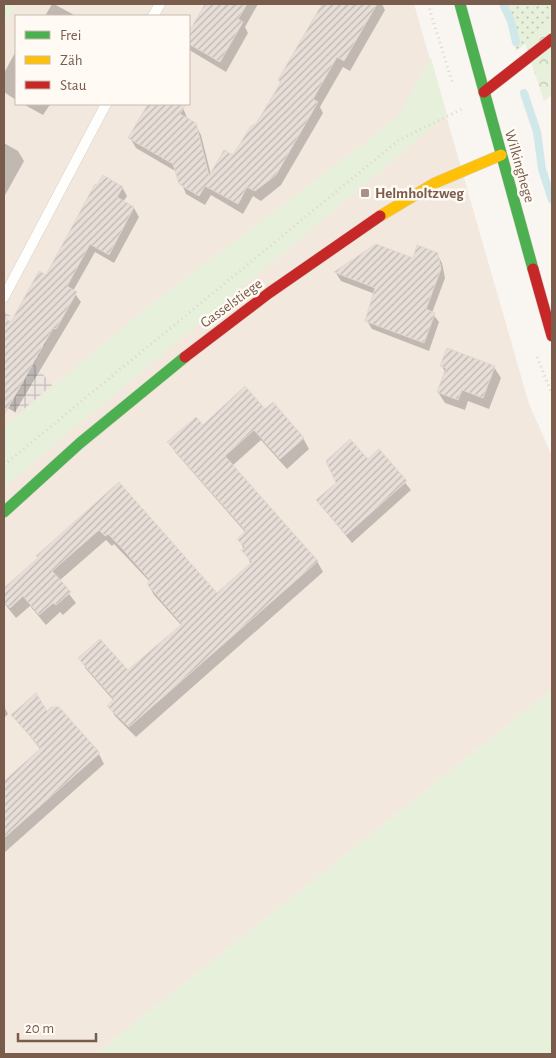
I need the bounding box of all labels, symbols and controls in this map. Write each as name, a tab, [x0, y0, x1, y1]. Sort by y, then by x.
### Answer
legend	[15, 15, 190, 105]
text: Frei	[60, 28, 81, 43]
text: Zäh	[60, 53, 83, 68]
text: Stau	[60, 78, 87, 93]
street label: Wilkinghege	[502, 128, 537, 204]
place label: Helmholtzweg	[375, 186, 464, 201]
marker: Helmholtzweg	[359, 187, 371, 199]
street label: Gasselstiege	[198, 276, 265, 331]
scale bar	[18, 1010, 95, 1042]
text: 20 m	[25, 1021, 54, 1036]

